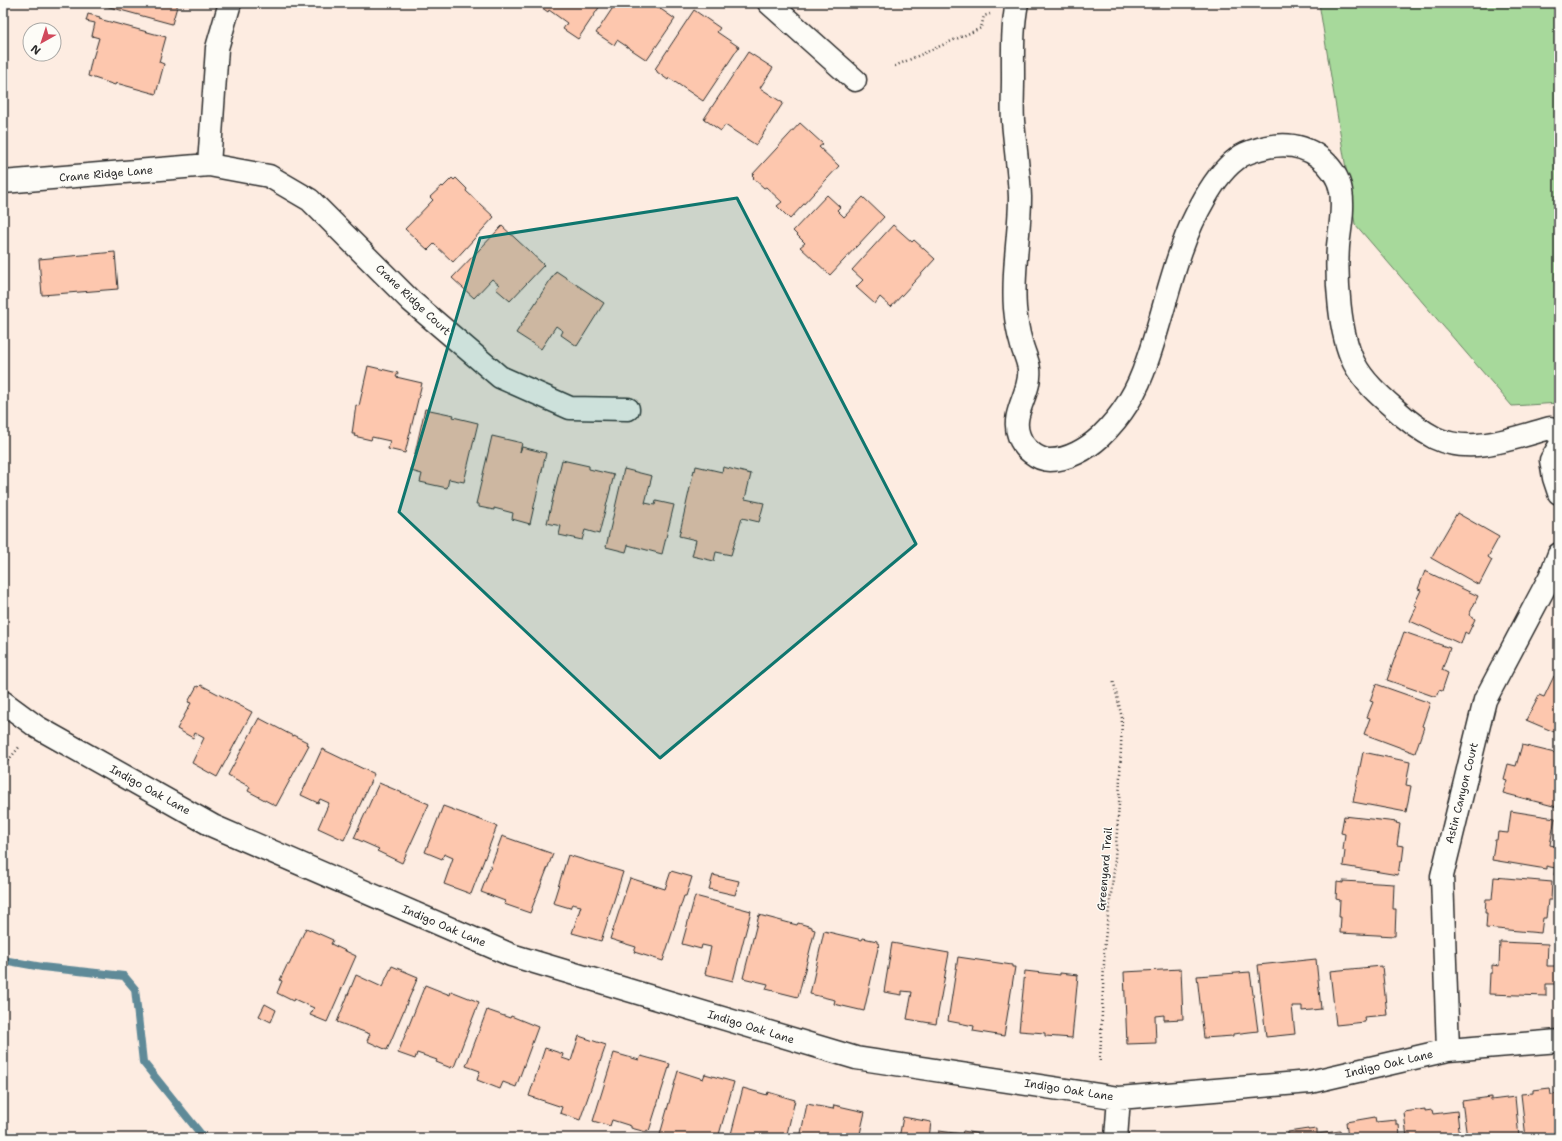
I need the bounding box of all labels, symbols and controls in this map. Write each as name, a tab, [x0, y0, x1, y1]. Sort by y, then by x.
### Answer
north arrow	[22, 22, 62, 62]
text: N	[28, 41, 44, 58]
street label: Crane Ridge Lane	[59, 162, 153, 186]
street label: Crane Ridge Court	[372, 261, 454, 339]
street label: Astin Canyon Court	[1442, 741, 1482, 845]
street label: Indigo Oak Lane	[107, 762, 193, 818]
street label: Greenyard Trail	[1094, 826, 1116, 911]
street label: Indigo Oak Lane	[400, 902, 488, 950]
street label: Indigo Oak Lane	[706, 1007, 796, 1047]
street label: Indigo Oak Lane	[1344, 1047, 1434, 1081]
street label: Indigo Oak Lane	[1023, 1076, 1115, 1104]

